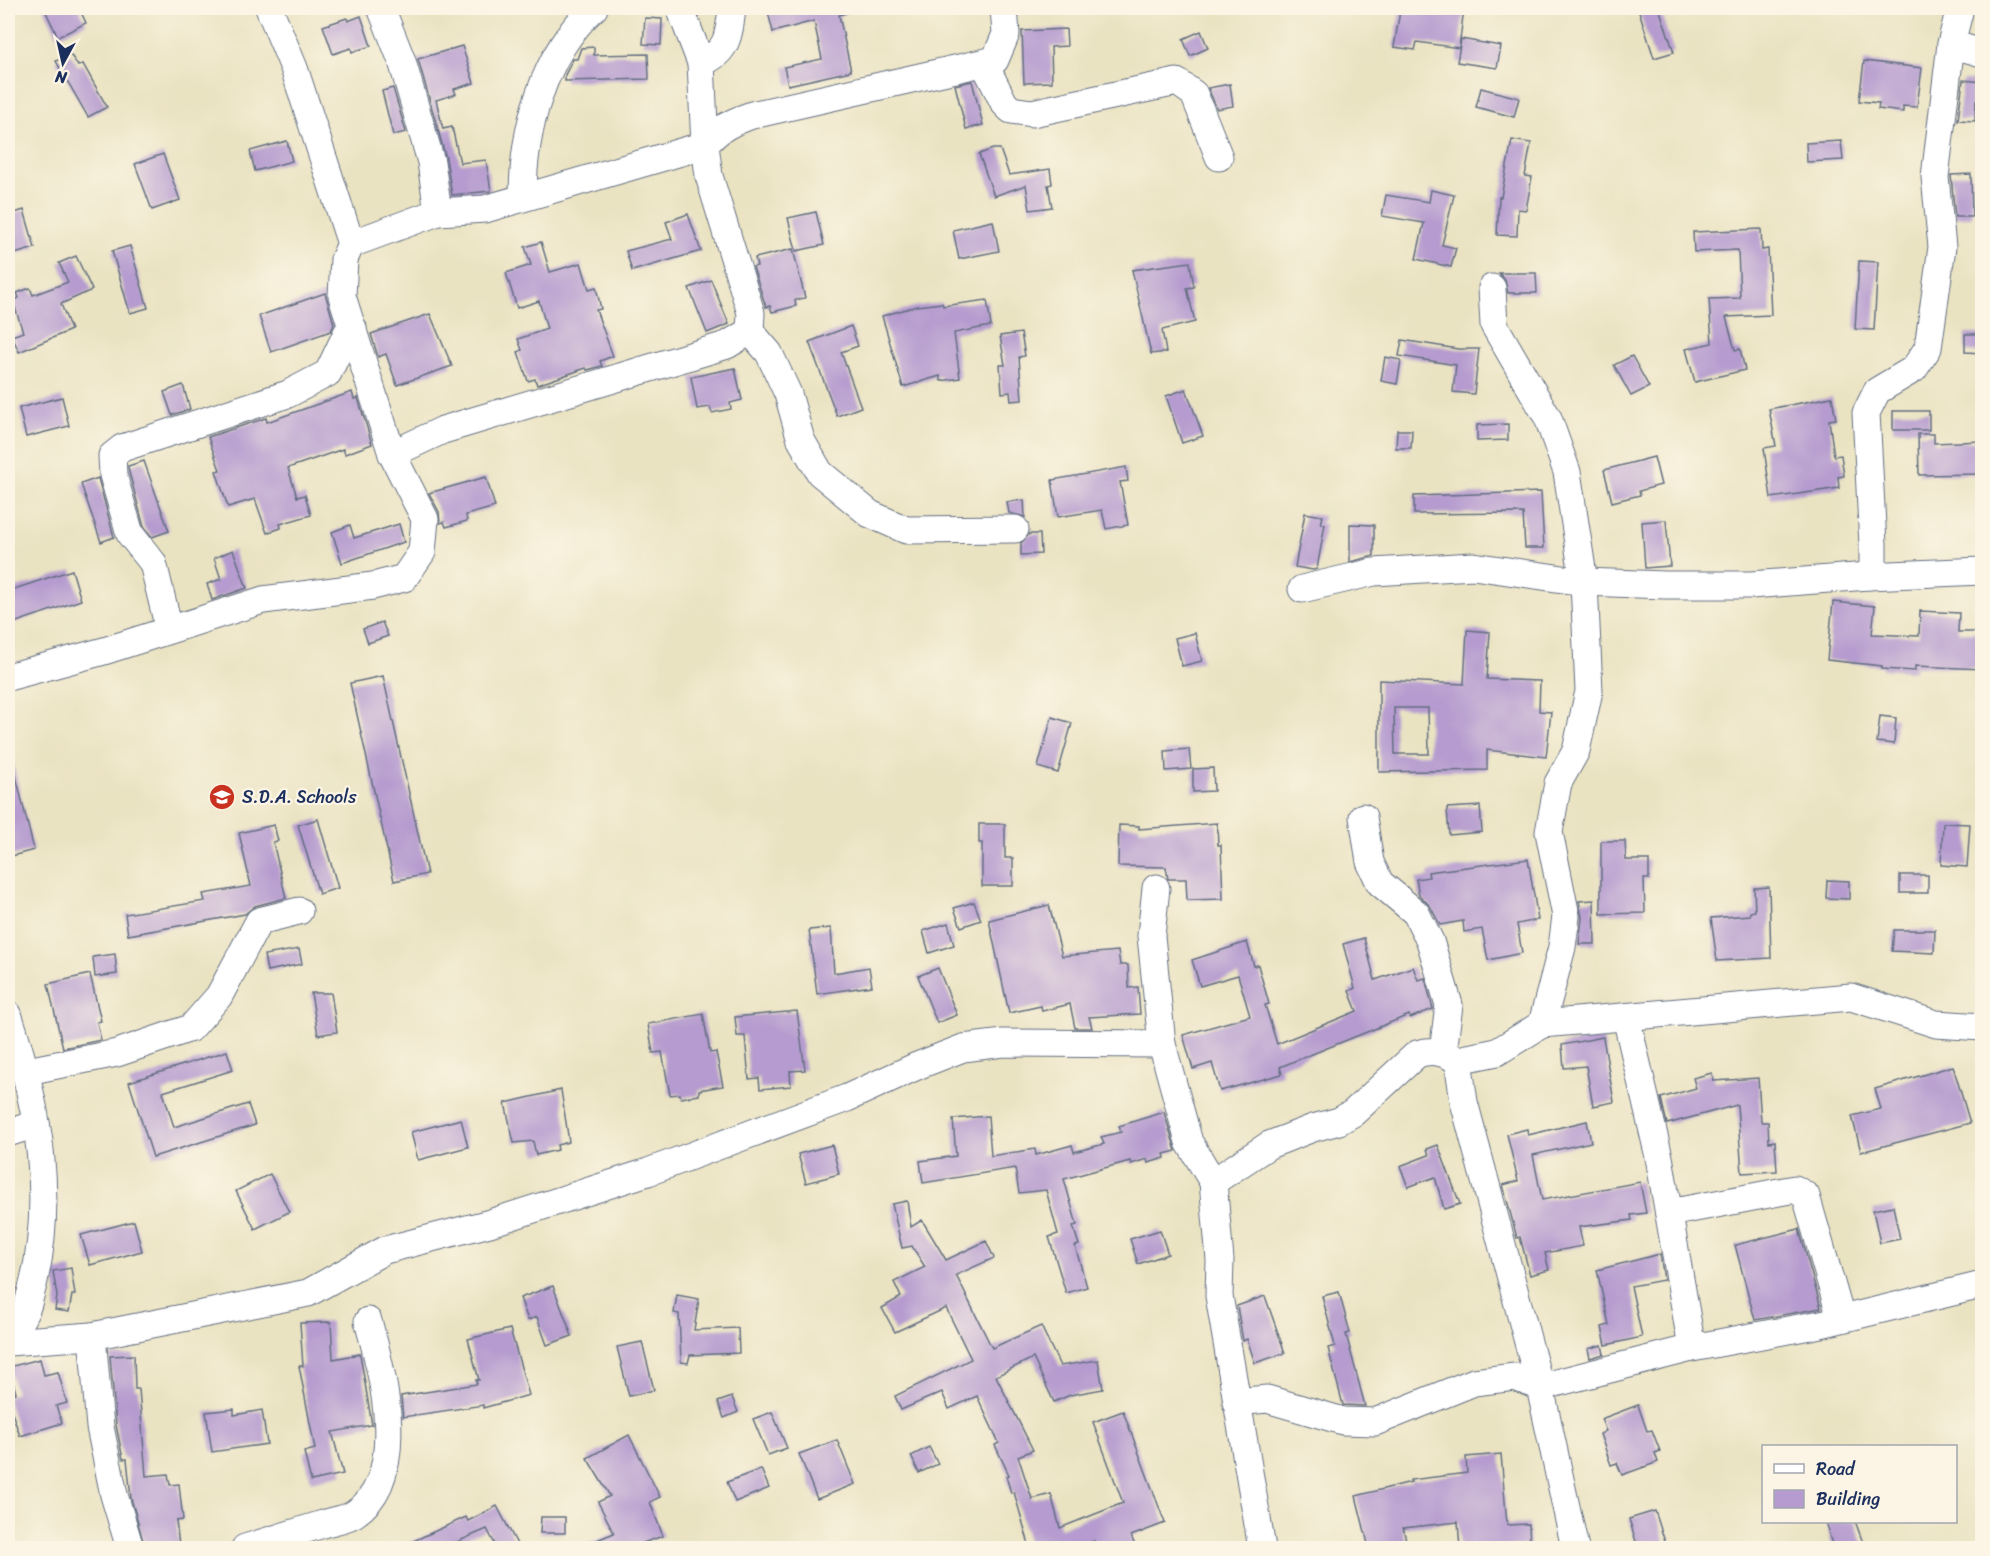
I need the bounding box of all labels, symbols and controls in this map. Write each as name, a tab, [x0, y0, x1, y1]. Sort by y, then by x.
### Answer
north arrow	[33, 33, 93, 93]
text: N	[53, 62, 69, 93]
place label: S.D.A. Schools	[242, 781, 357, 813]
school or university icon: S.D.A. Schools	[207, 782, 237, 812]
legend	[1762, 1445, 1957, 1523]
text: Road	[1816, 1453, 1856, 1485]
text: Building	[1816, 1483, 1880, 1515]

